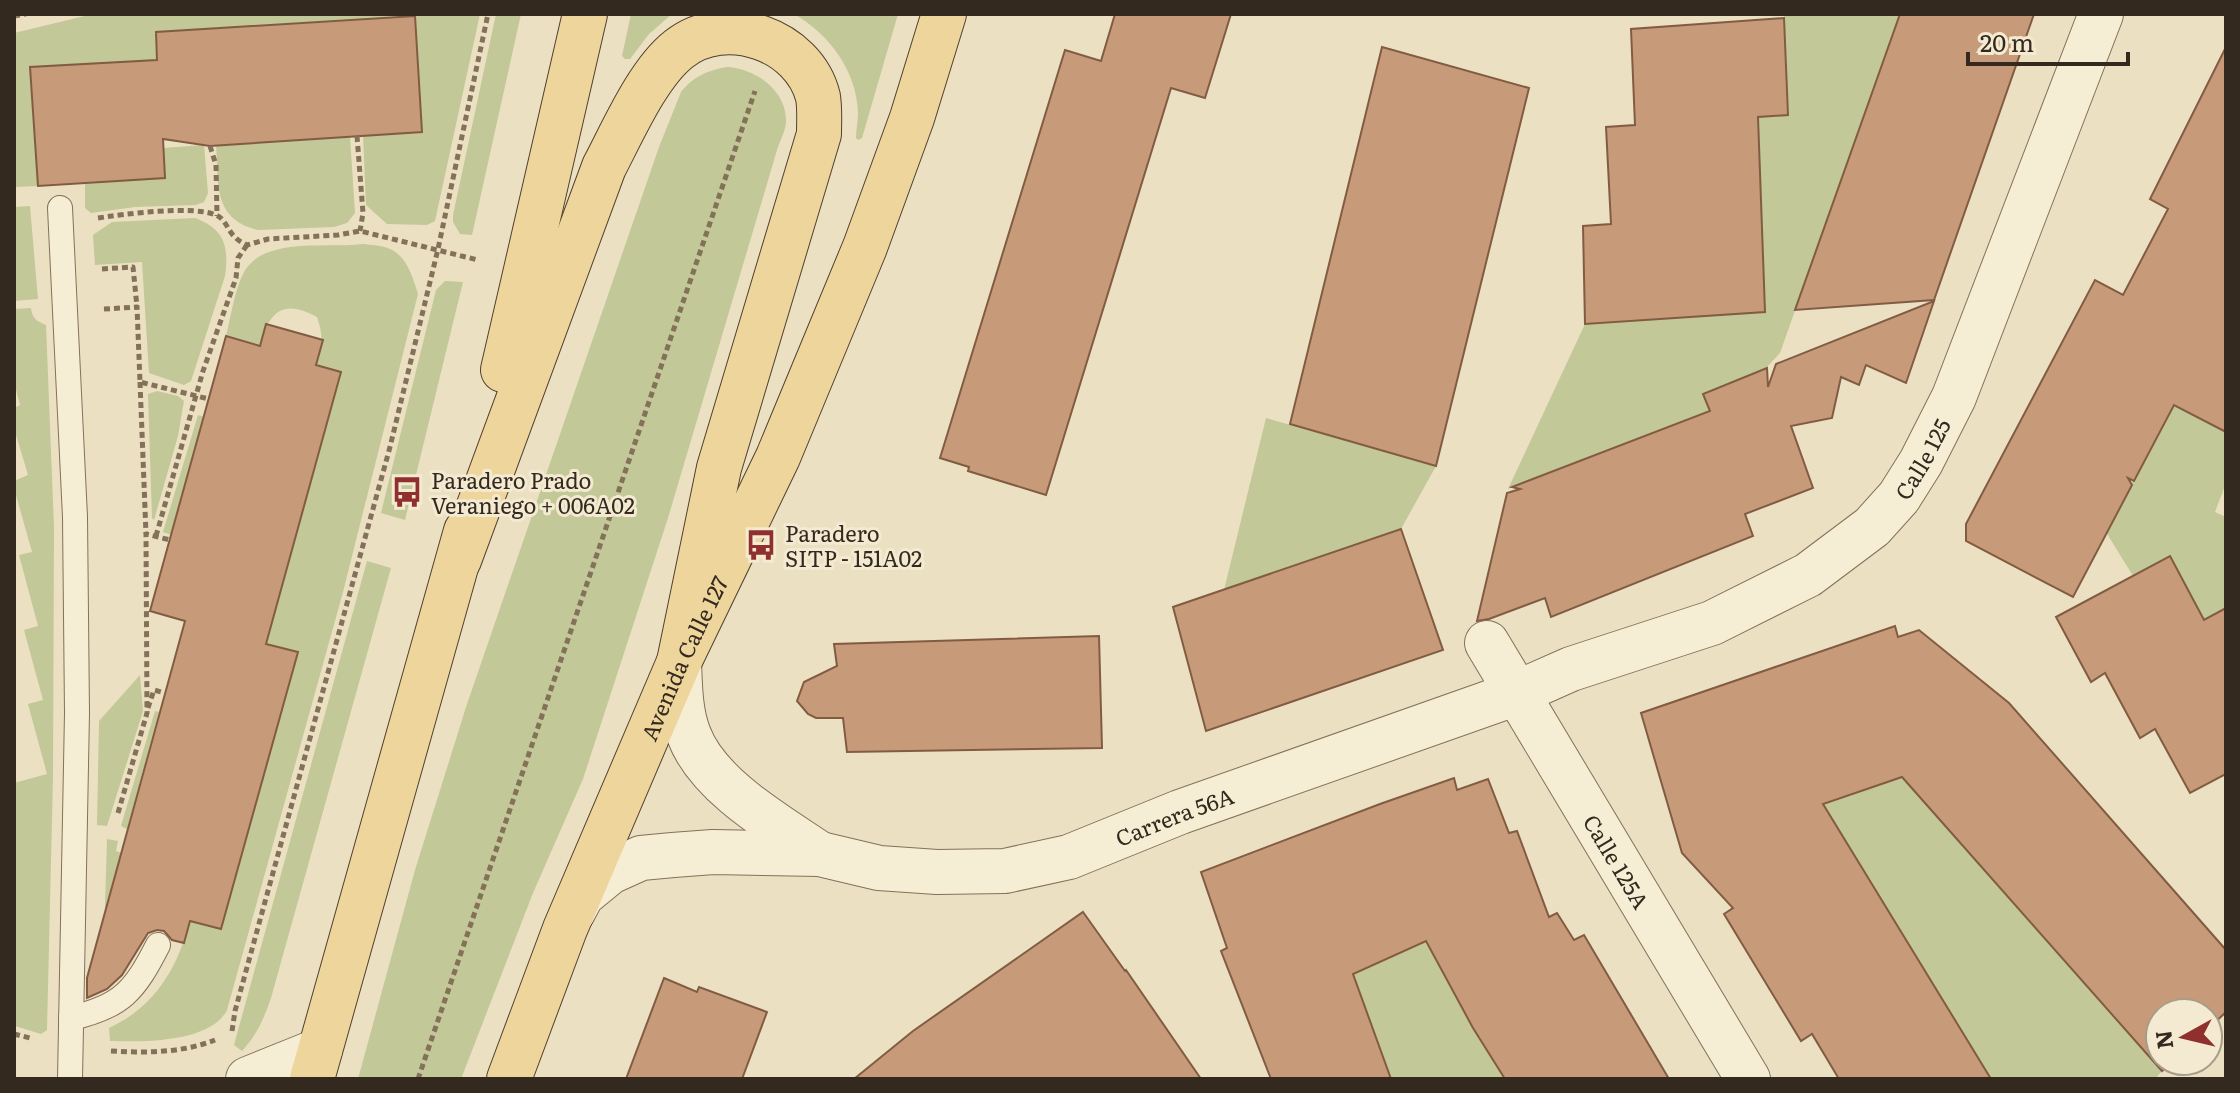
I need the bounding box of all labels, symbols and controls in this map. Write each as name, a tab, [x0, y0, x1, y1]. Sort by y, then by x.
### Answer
scale bar	[1968, 16, 2128, 66]
text: 20 m	[1980, 24, 2034, 59]
street label: Calle 125	[1885, 412, 1957, 506]
place label: Paradero Prado Veraniego + 006A02	[431, 463, 635, 521]
bus stop icon: Paradero Prado Veraniego + 006A02	[390, 475, 424, 509]
place label: Paradero SITP - 151A02	[785, 516, 922, 574]
bus stop icon: Paradero SITP - 151A02	[744, 528, 778, 562]
street label: Avenida Calle 127	[631, 570, 735, 745]
street label: Carrera 56A	[1110, 778, 1238, 853]
street label: Calle 125A	[1576, 807, 1659, 914]
north arrow	[2144, 997, 2224, 1077]
text: N	[2145, 1029, 2180, 1051]

